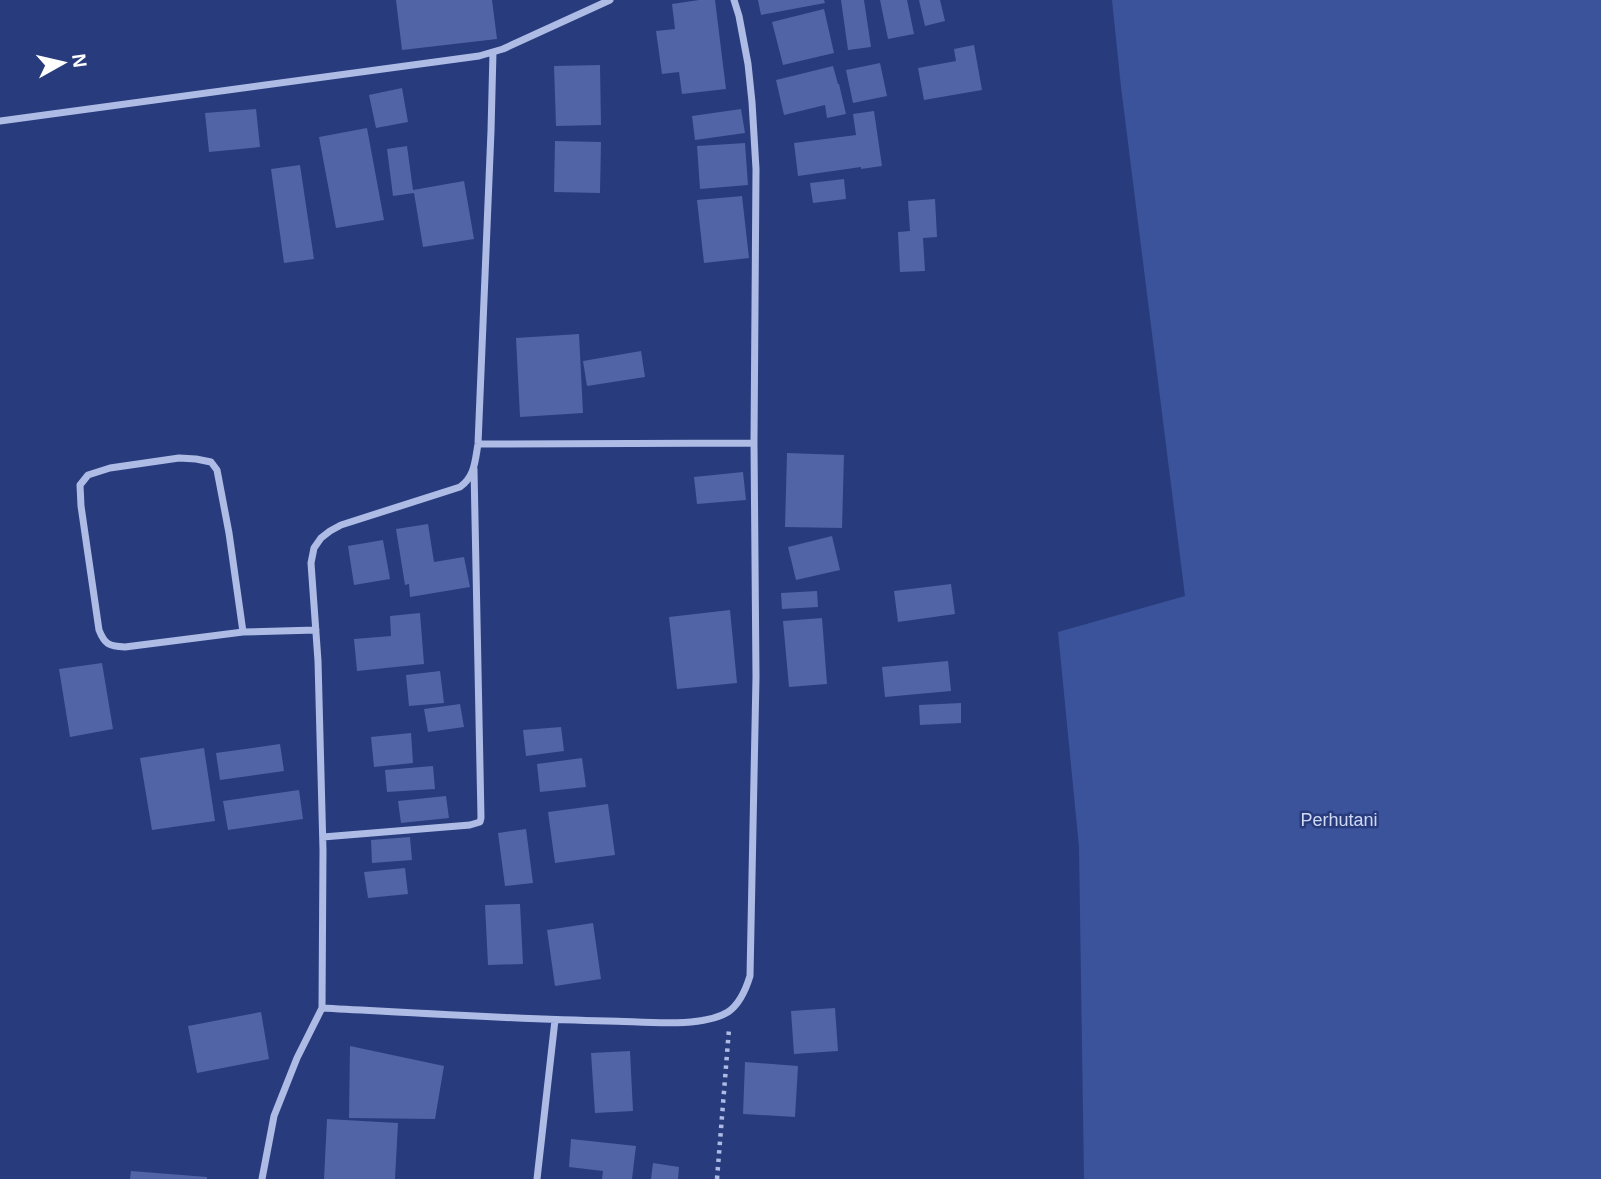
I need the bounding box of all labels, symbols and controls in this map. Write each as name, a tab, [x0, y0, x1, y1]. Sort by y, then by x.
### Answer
north arrow	[28, 28, 98, 98]
text: N	[68, 52, 91, 69]
park label: Perhutani	[1300, 810, 1378, 830]

